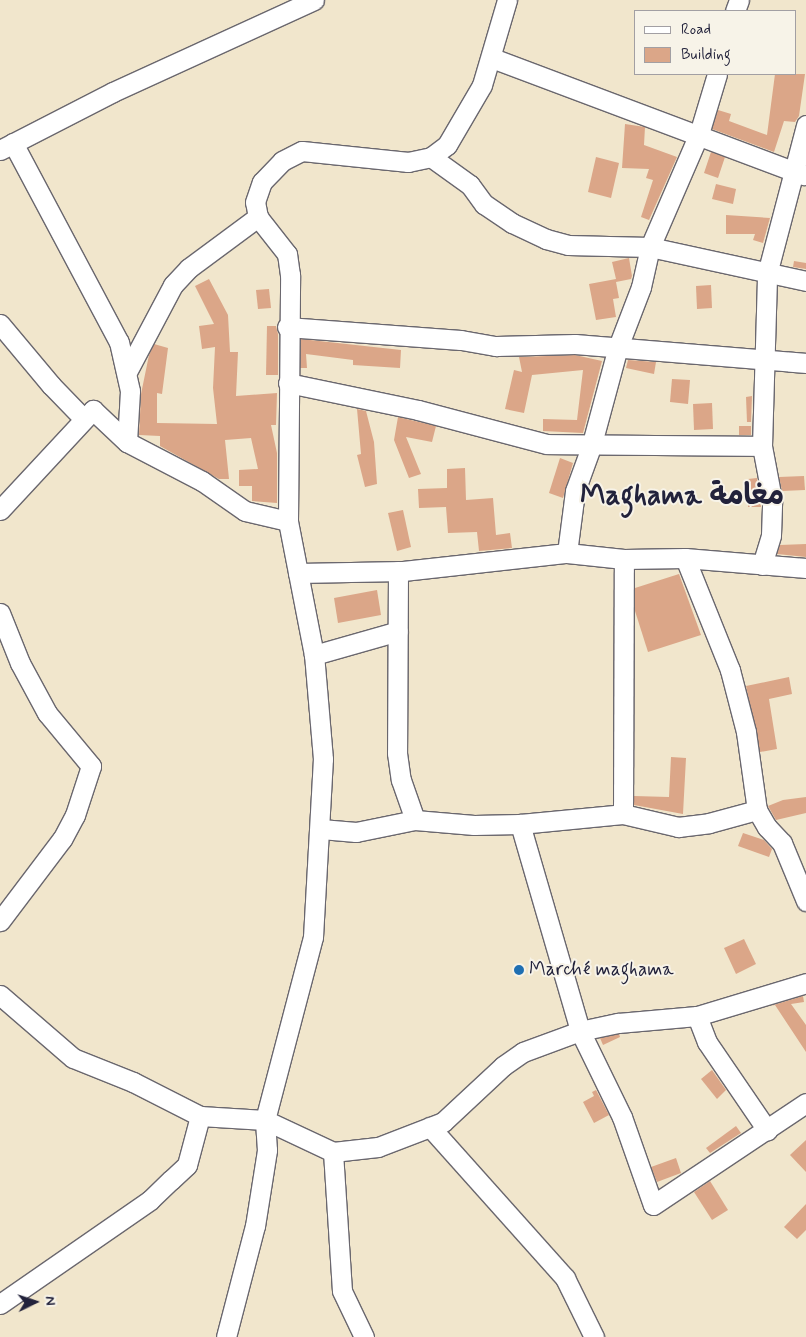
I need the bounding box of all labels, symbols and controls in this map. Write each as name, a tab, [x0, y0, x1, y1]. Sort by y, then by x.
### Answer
legend	[634, 10, 796, 75]
text: Road	[681, 20, 711, 40]
text: Building	[681, 45, 731, 65]
district label: Maghama مغامة	[580, 480, 784, 514]
place label: Marché maghama	[529, 959, 674, 981]
marker: Marché maghama	[513, 964, 525, 976]
north arrow	[10, 1277, 60, 1327]
text: N	[41, 1296, 59, 1306]

